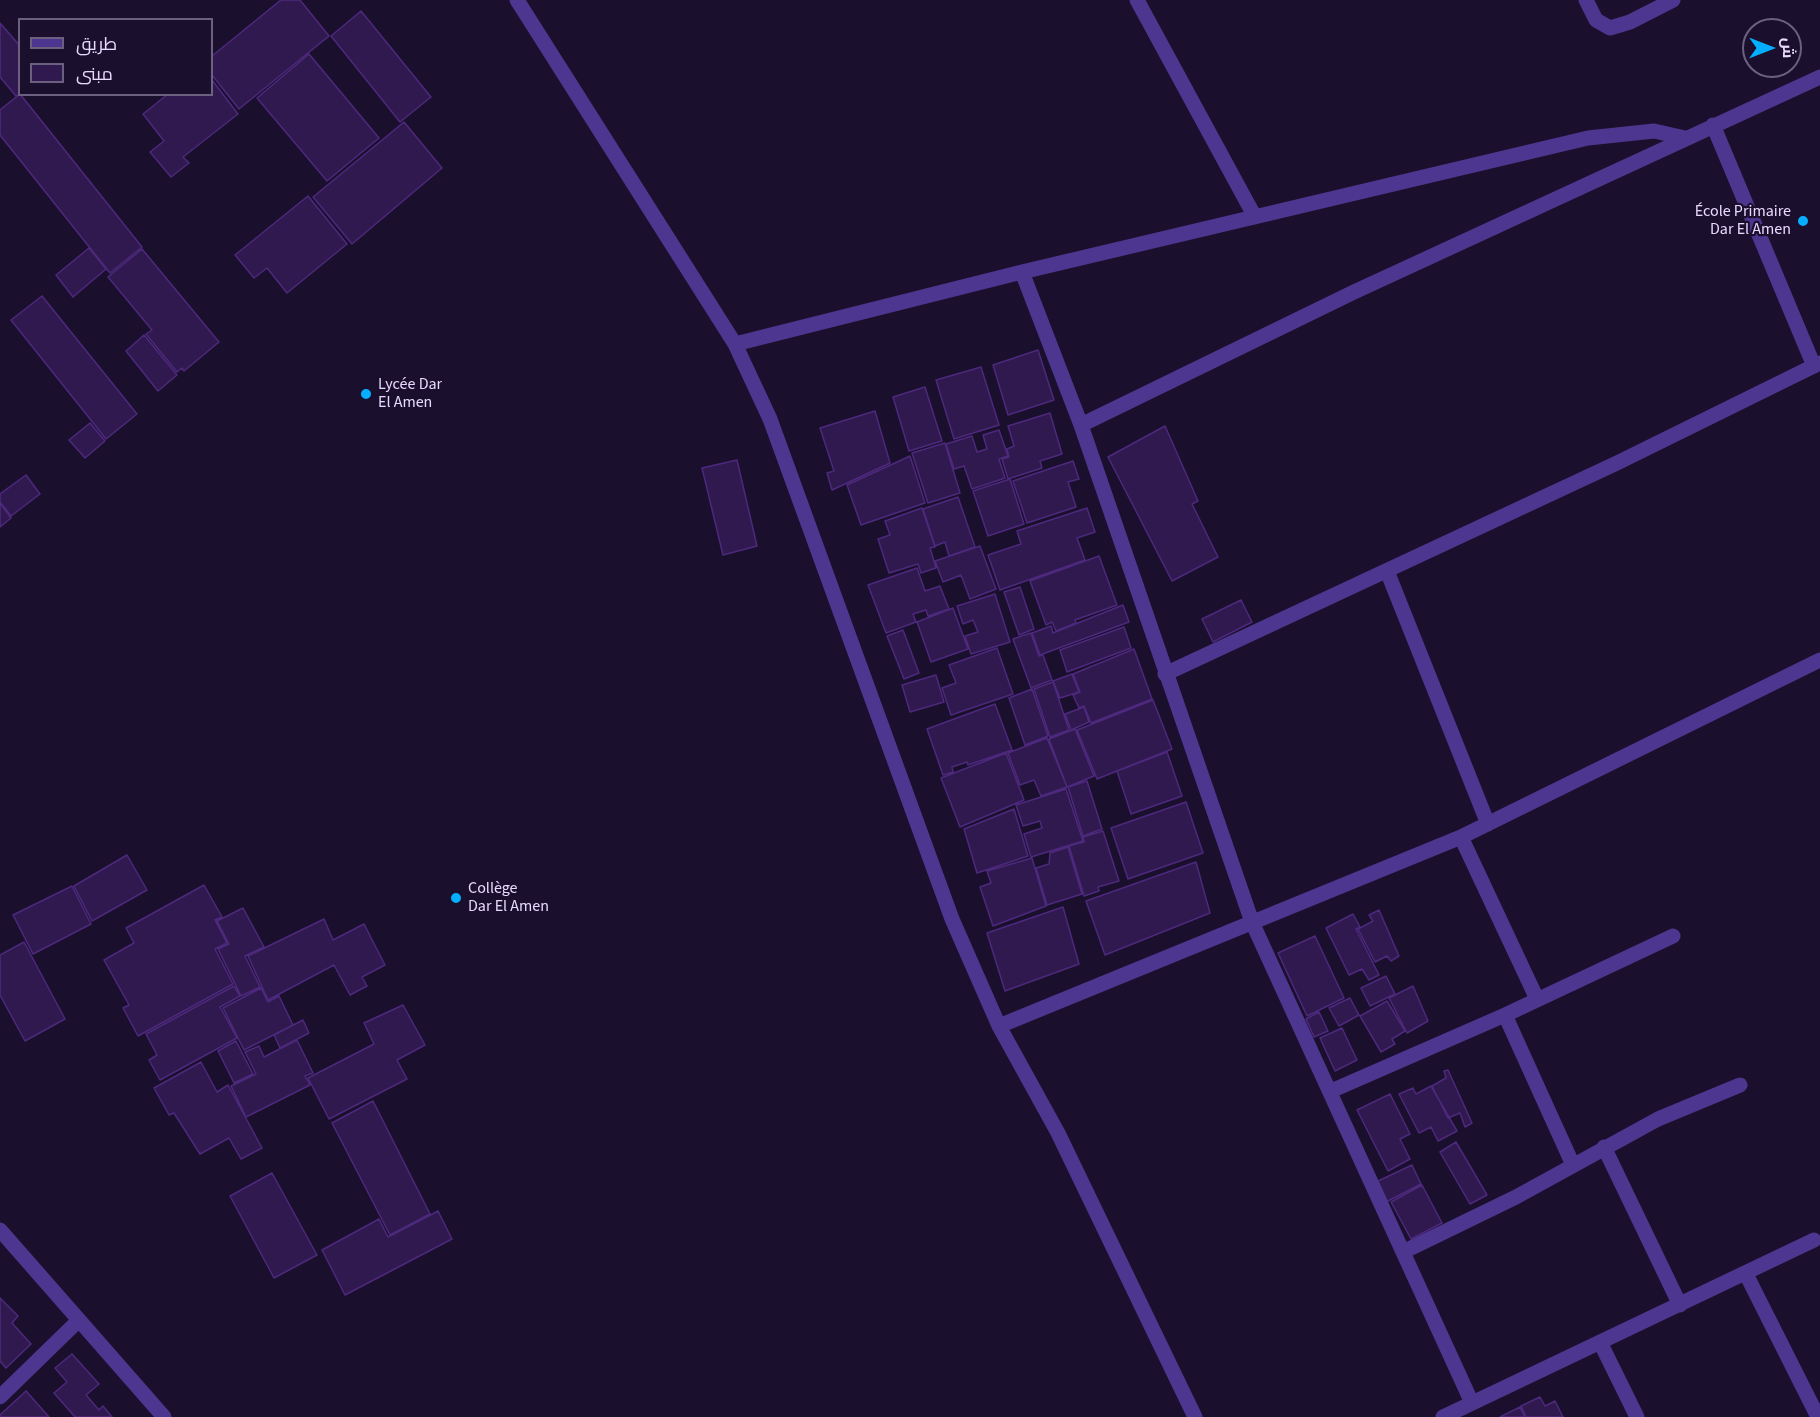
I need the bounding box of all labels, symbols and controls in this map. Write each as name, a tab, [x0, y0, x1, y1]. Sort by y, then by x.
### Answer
legend	[18, 18, 213, 96]
north arrow	[1742, 18, 1802, 78]
text: طريق	[76, 32, 117, 57]
text: ش	[1777, 38, 1799, 58]
text: مبنى	[76, 62, 113, 87]
place label: École Primaire Dar El Amen	[1695, 202, 1791, 240]
marker: École Primaire Dar El Amen	[1796, 214, 1810, 228]
place label: Lycée Dar El Amen	[378, 375, 442, 413]
marker: Lycée Dar El Amen	[359, 387, 373, 401]
place label: Collège Dar El Amen	[468, 879, 549, 917]
marker: Collège Dar El Amen	[449, 891, 463, 905]

